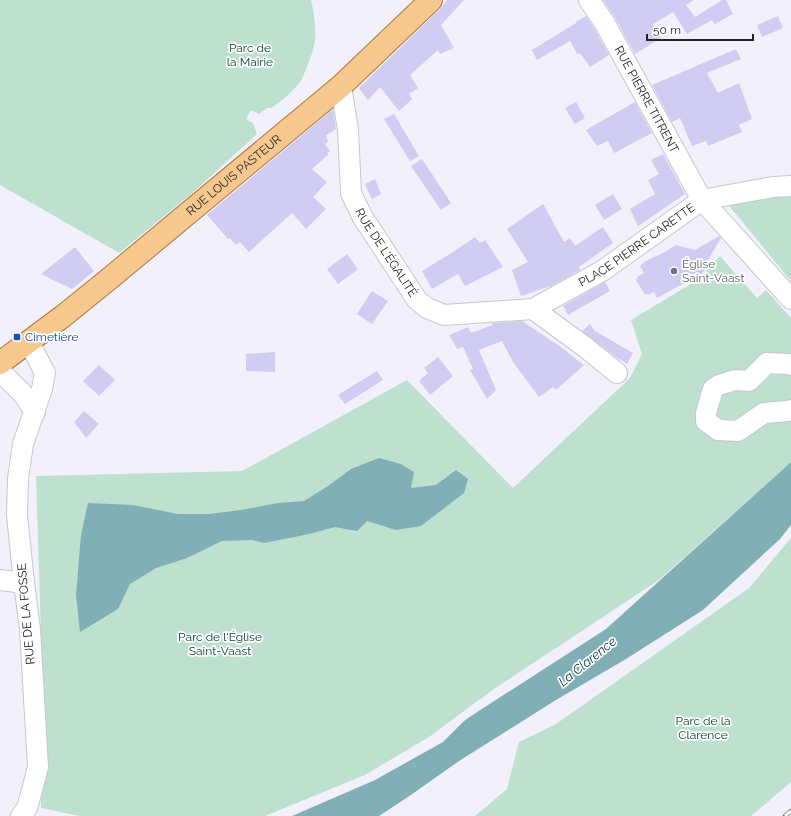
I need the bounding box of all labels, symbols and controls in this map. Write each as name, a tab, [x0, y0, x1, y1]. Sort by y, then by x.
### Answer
scale bar	[647, 16, 753, 42]
text: 50 m	[653, 23, 681, 37]
park label: Parc de la Mairie	[227, 41, 273, 69]
street label: RUE PIERRE TITRENT	[612, 43, 682, 156]
street label: RUE LOUIS PASTEUR	[184, 132, 284, 219]
street label: PLACE PIERRE CARETTE	[576, 200, 698, 290]
street label: RUE DE L'ÉGALITÉ	[352, 206, 420, 300]
place label: Église Saint-Vaast	[682, 257, 744, 285]
marker: Église Saint-Vaast	[669, 266, 679, 276]
place label: Cimetière	[25, 330, 79, 344]
marker: Cimetière	[12, 332, 22, 342]
street label: RUE DE LA FOSSE	[15, 563, 37, 665]
park label: Parc de l'Église Saint-Vaast	[178, 630, 262, 658]
water label: La Clarence	[555, 634, 619, 689]
park label: Parc de la Clarence	[676, 714, 730, 742]

